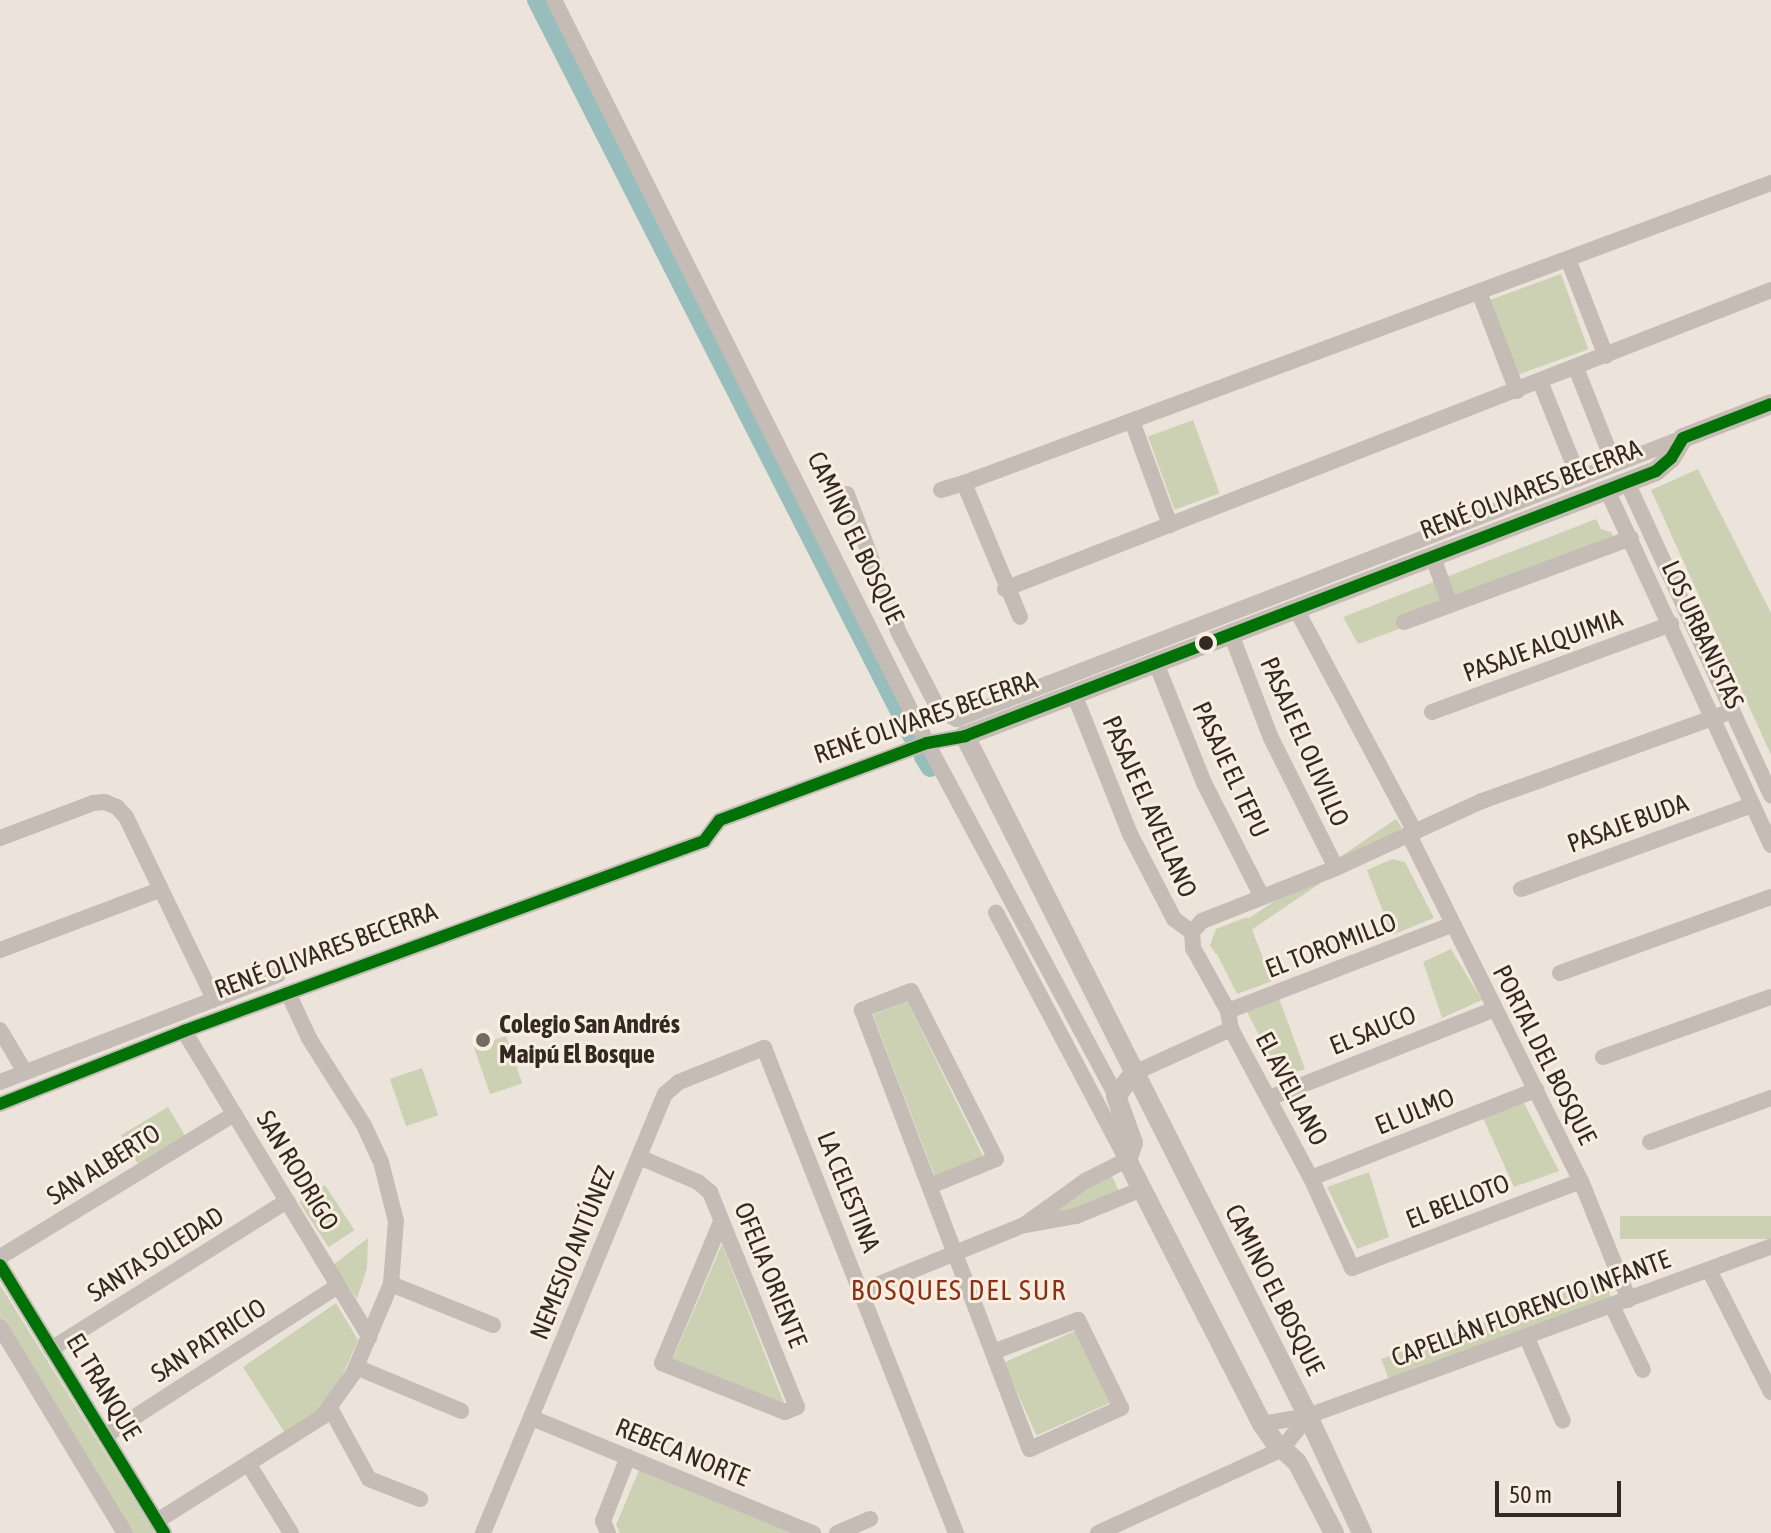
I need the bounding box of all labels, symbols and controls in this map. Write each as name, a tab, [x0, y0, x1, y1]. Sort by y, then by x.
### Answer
street label: RENÉ OLIVARES BECERRA	[1416, 433, 1646, 547]
street label: CAMINO EL BOSQUE	[800, 447, 910, 629]
street label: LOS URBANISTAS	[1654, 556, 1750, 714]
street label: PASAJE ALQUIMIA	[1459, 603, 1627, 689]
unlabelled marker	[1198, 635, 1214, 651]
street label: PASAJE EL OLIVILLO	[1253, 653, 1355, 831]
street label: RENÉ OLIVARES BECERRA	[810, 665, 1042, 771]
street label: PASAJE EL TEPU	[1185, 697, 1275, 843]
street label: PASAJE EL AVELLANO	[1095, 712, 1203, 902]
street label: PASAJE BUDA	[1563, 788, 1693, 860]
street label: RENÉ OLIVARES BECERRA	[211, 896, 441, 1006]
street label: EL TOROMILLO	[1261, 907, 1401, 985]
street label: PORTAL DEL BOSQUE	[1485, 960, 1603, 1150]
street label: EL SAUCO	[1325, 1000, 1421, 1062]
place label: Colegio San Andrés Maipú El Bosque	[499, 1009, 680, 1070]
street label: EL AVELLANO	[1248, 1027, 1334, 1151]
marker: Colegio San Andrés Maipú El Bosque	[474, 1031, 492, 1049]
street label: EL ULMO	[1371, 1082, 1459, 1142]
street label: SAN RODRIGO	[249, 1106, 345, 1236]
street label: SAN ALBERTO	[42, 1118, 166, 1212]
street label: LA CELESTINA	[810, 1127, 886, 1257]
street label: NEMESIO ANTÚNEZ	[524, 1162, 622, 1344]
street label: EL BELLOTO	[1402, 1168, 1514, 1236]
street label: OFELIA ORIENTE	[727, 1198, 813, 1352]
street label: CAMINO EL BOSQUE	[1218, 1199, 1330, 1381]
street label: SANTA SOLEDAD	[82, 1201, 230, 1309]
street label: CAPELLÁN FLORENCIO INFANTE	[1387, 1244, 1675, 1374]
district label: BOSQUES DEL SUR	[851, 1273, 1067, 1307]
street label: SAN PATRICIO	[146, 1292, 272, 1390]
street label: EL TRANQUE	[59, 1328, 147, 1446]
street label: REBECA NORTE	[611, 1412, 753, 1494]
scale bar	[1499, 1465, 1625, 1515]
text: 50 m	[1509, 1481, 1552, 1508]

